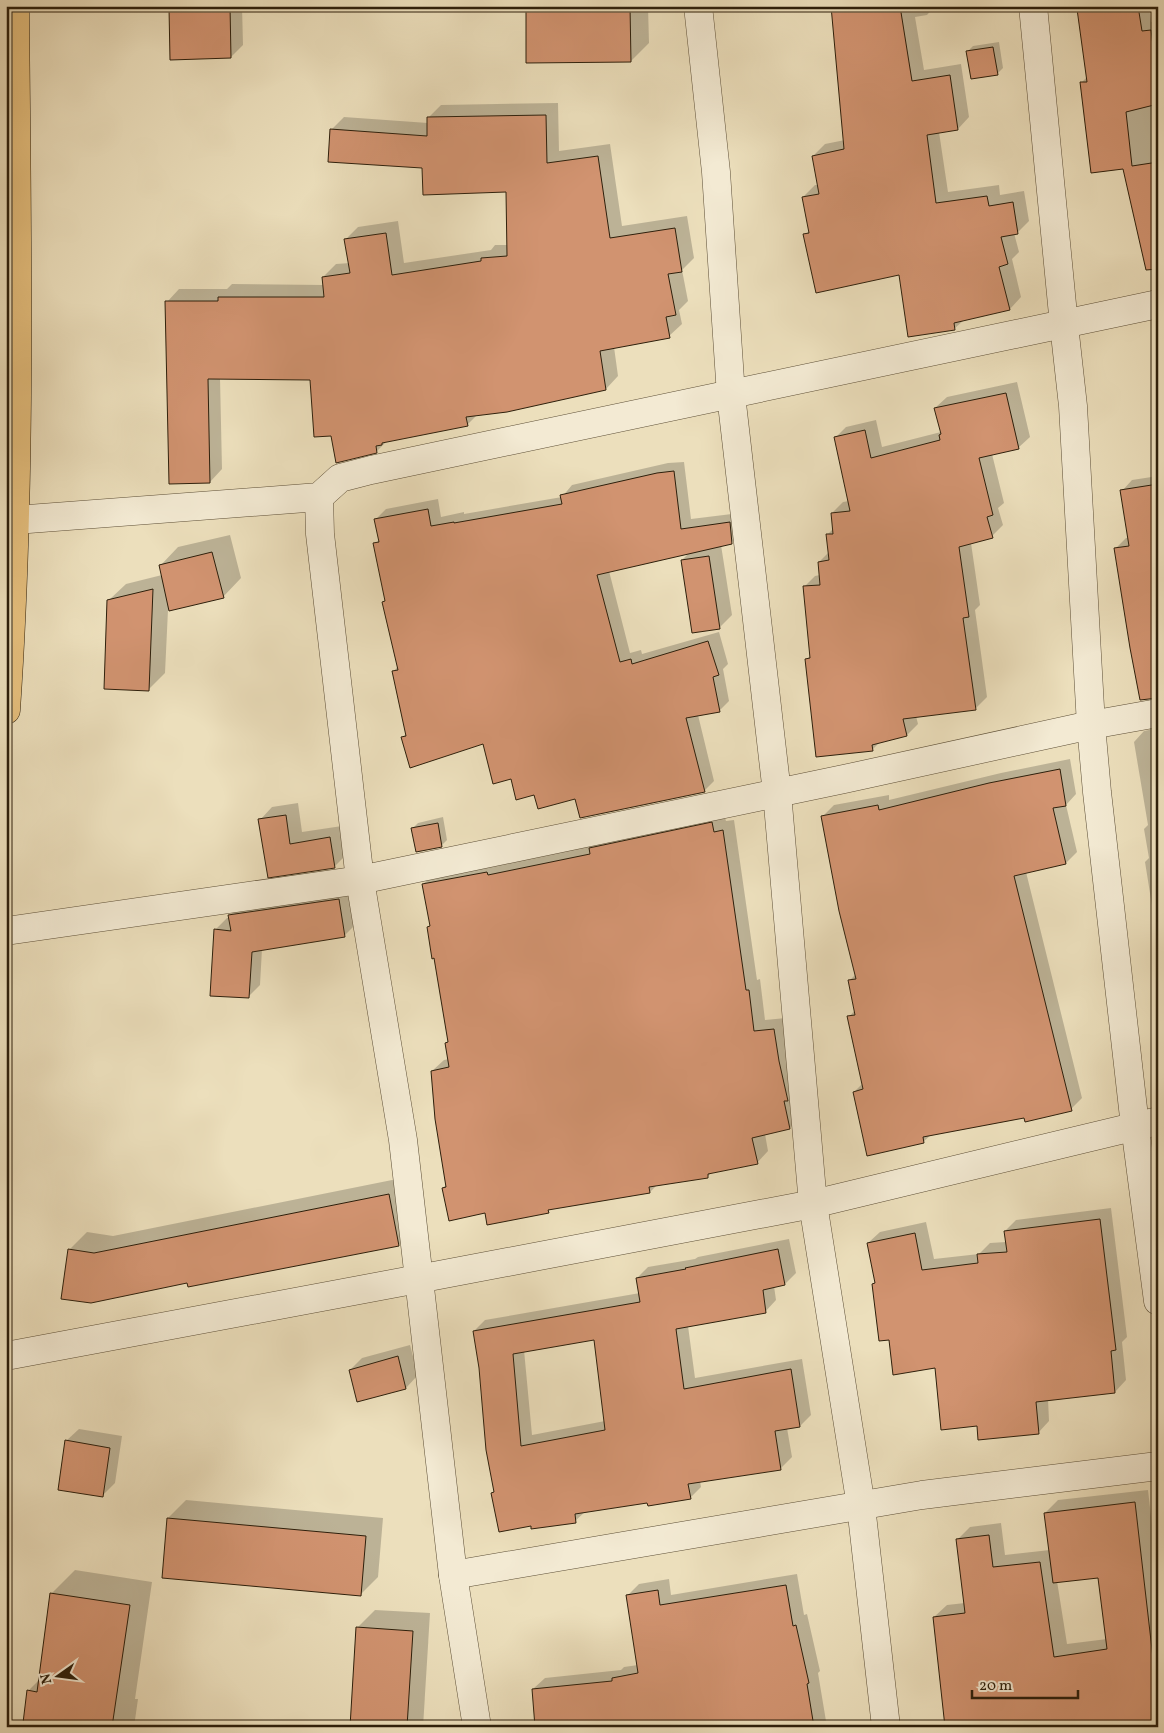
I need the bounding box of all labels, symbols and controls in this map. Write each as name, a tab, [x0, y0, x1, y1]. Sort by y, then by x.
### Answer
north arrow	[32, 1650, 82, 1700]
scale bar	[972, 1668, 1078, 1700]
text: N	[36, 1672, 57, 1686]
text: 20 m	[979, 1676, 1012, 1697]

